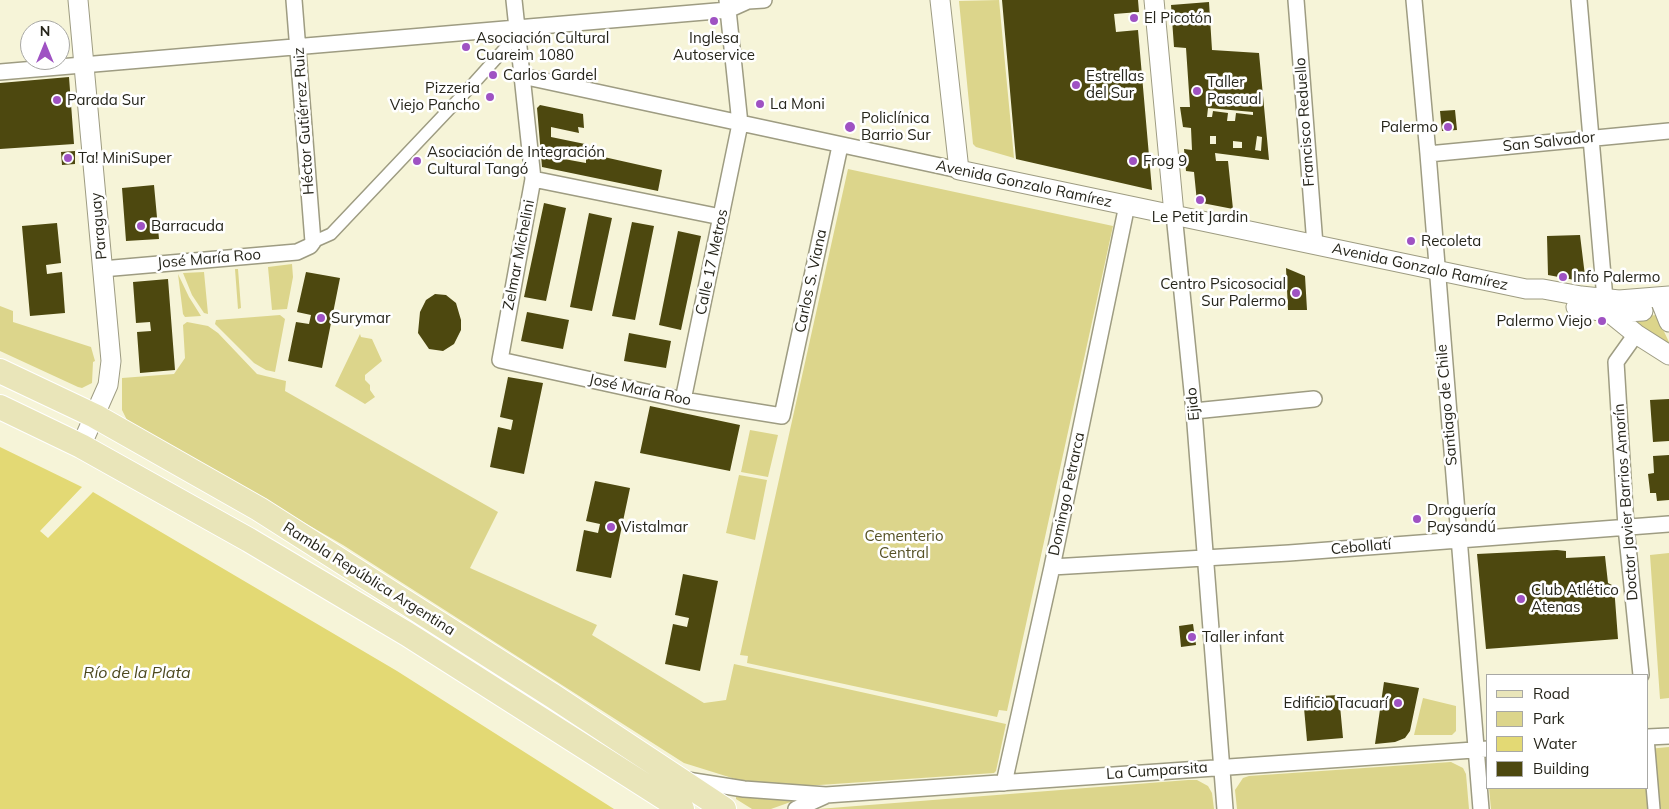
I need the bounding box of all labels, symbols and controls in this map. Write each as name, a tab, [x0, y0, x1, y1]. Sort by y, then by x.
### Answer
place label: El Picotón	[1144, 9, 1212, 27]
marker: El Picotón	[1128, 12, 1140, 24]
marker: Inglesa Autoservice	[708, 15, 720, 27]
north arrow	[20, 20, 70, 70]
text: N	[40, 22, 50, 40]
place label: Asociación Cultural Cuareim 1080	[476, 29, 609, 64]
place label: Inglesa Autoservice	[673, 29, 755, 64]
marker: Asociación Cultural Cuareim 1080	[460, 41, 472, 53]
street label: Héctor Gutiérrez Ruiz	[290, 47, 318, 195]
street label: Francisco Reduello	[1292, 57, 1318, 187]
place label: Carlos Gardel	[503, 66, 597, 84]
place label: Estrellas del Sur	[1086, 67, 1144, 102]
marker: Carlos Gardel	[487, 69, 499, 81]
place label: Taller Pascual	[1207, 73, 1261, 108]
place label: Pizzeria Viejo Pancho	[390, 79, 480, 114]
marker: Estrellas del Sur	[1070, 79, 1082, 91]
marker: Taller Pascual	[1191, 85, 1203, 97]
place label: Parada Sur	[67, 91, 145, 109]
marker: Pizzeria Viejo Pancho	[484, 91, 496, 103]
marker: Parada Sur	[51, 94, 63, 106]
place label: La Moni	[770, 95, 825, 113]
marker: La Moni	[754, 98, 766, 110]
place label: Policlínica Barrio Sur	[861, 109, 931, 144]
place label: Palermo	[1381, 118, 1438, 136]
marker: Policlínica Barrio Sur	[843, 120, 857, 134]
marker: Palermo	[1442, 121, 1454, 133]
street label: San Salvador	[1502, 128, 1596, 156]
place label: Asociación de Integración Cultural Tangó	[427, 143, 605, 178]
place label: Ta! MiniSuper	[78, 149, 172, 167]
marker: Ta! MiniSuper	[62, 152, 74, 164]
place label: Frog 9	[1143, 152, 1187, 170]
marker: Asociación de Integración Cultural Tangó	[411, 155, 423, 167]
marker: Frog 9	[1127, 155, 1139, 167]
street label: Avenida Gonzalo Ramírez	[934, 157, 1114, 211]
street label: Paraguay	[87, 192, 111, 260]
marker: Le Petit Jardin	[1194, 194, 1206, 206]
street label: Zelmar Michelini	[499, 198, 539, 312]
street label: Calle 17 Metros	[692, 207, 732, 317]
place label: Le Petit Jardin	[1152, 208, 1248, 226]
place label: Barracuda	[151, 217, 224, 235]
marker: Barracuda	[135, 220, 147, 232]
street label: Carlos S. Viana	[791, 228, 831, 334]
place label: Recoleta	[1421, 232, 1481, 250]
marker: Recoleta	[1405, 235, 1417, 247]
street label: Avenida Gonzalo Ramírez	[1330, 240, 1510, 294]
street label: José María Roo	[156, 245, 262, 273]
place label: Info Palermo	[1573, 268, 1660, 286]
marker: Info Palermo	[1557, 271, 1569, 283]
place label: Centro Psicosocial Sur Palermo	[1160, 275, 1286, 310]
marker: Centro Psicosocial Sur Palermo	[1290, 287, 1302, 299]
place label: Surymar	[331, 309, 390, 327]
marker: Surymar	[315, 312, 327, 324]
place label: Palermo Viejo	[1496, 312, 1592, 330]
marker: Palermo Viejo	[1596, 315, 1608, 327]
street label: Santiago de Chile	[1433, 343, 1461, 467]
street label: José María Roo	[587, 370, 693, 410]
street label: Ejido	[1183, 387, 1203, 421]
street label: Doctor Javier Barrios Amorín	[1610, 403, 1642, 601]
street label: Domingo Petrarca	[1045, 431, 1089, 557]
place label: Droguería Paysandú	[1427, 501, 1496, 536]
marker: Droguería Paysandú	[1411, 513, 1423, 525]
place label: Vistalmar	[621, 518, 688, 536]
street label: Rambla República Argentina	[280, 519, 458, 639]
marker: Vistalmar	[605, 521, 617, 533]
park label: Cementerio Central	[865, 527, 943, 562]
street label: Cebollatí	[1330, 535, 1392, 559]
place label: Club Atlético Atenas	[1531, 581, 1619, 616]
marker: Club Atlético Atenas	[1515, 593, 1527, 605]
place label: Taller infant	[1202, 628, 1284, 646]
marker: Taller infant	[1186, 631, 1198, 643]
water label: Río de la Plata	[83, 663, 191, 683]
legend	[1486, 674, 1649, 789]
text: Road	[1533, 684, 1570, 703]
place label: Edificio Tacuarí	[1284, 694, 1388, 712]
marker: Edificio Tacuarí	[1392, 697, 1404, 709]
text: Park	[1533, 709, 1565, 728]
text: Water	[1533, 734, 1577, 753]
street label: La Cumparsita	[1106, 758, 1208, 784]
text: Building	[1533, 759, 1589, 778]

